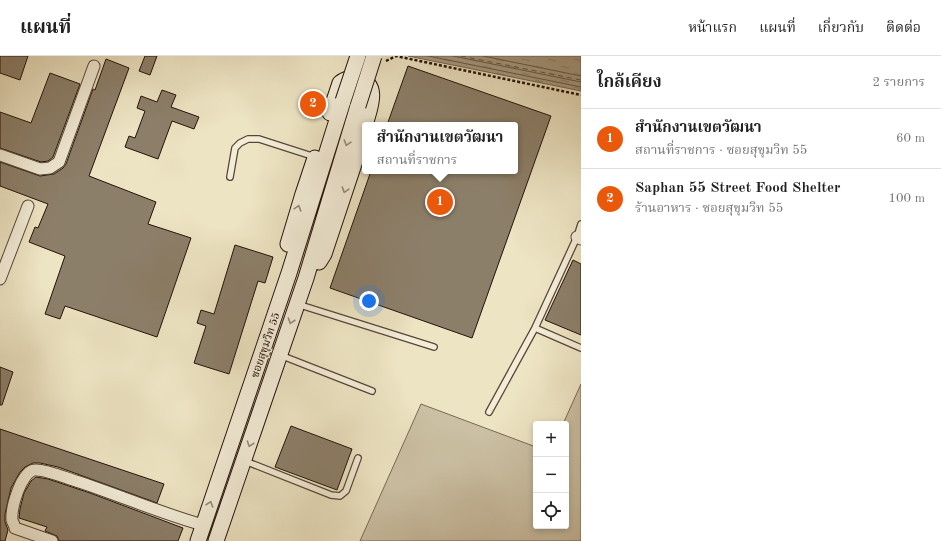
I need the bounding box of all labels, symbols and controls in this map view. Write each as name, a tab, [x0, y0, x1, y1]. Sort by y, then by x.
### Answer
text: แผนที่	[20, 19, 71, 38]
text: หน้าแรก	[688, 21, 737, 35]
text: แผนที่	[759, 21, 796, 35]
text: เกี่ยวกับ	[818, 21, 864, 35]
text: ติดต่อ	[886, 21, 921, 35]
text: ใกล้เคียง	[597, 74, 662, 91]
text: 2 รายการ	[872, 76, 925, 89]
pin: 2	[300, 89, 326, 119]
text: สำนักงานเขตวัฒนา	[635, 121, 762, 136]
popup	[362, 122, 518, 174]
text: สำนักงานเขตวัฒนา	[377, 131, 503, 146]
text: 1	[606, 132, 614, 145]
text: 60 m	[896, 132, 925, 145]
one-way arrow	[343, 139, 352, 146]
text: สถานที่ราชการ · ซอยสุขุมวิท 55	[635, 144, 807, 157]
text: สถานที่ราชการ	[377, 154, 457, 167]
text: Saphan 55 Street Food Shelter	[635, 181, 841, 196]
one-way arrow	[341, 187, 350, 194]
pin: 1	[427, 187, 453, 217]
text: 2	[606, 192, 614, 205]
text: 100 m	[888, 192, 925, 205]
text: ร้านอาหาร · ซอยสุขุมวิท 55	[635, 202, 783, 215]
one-way arrow	[293, 204, 302, 211]
your location	[359, 291, 379, 311]
street label: ซอยสุขุมวิท 55	[249, 311, 284, 380]
one-way arrow	[288, 317, 296, 324]
map controls	[533, 421, 569, 529]
button: +	[533, 421, 569, 457]
one-way arrow	[246, 440, 254, 447]
button: −	[533, 457, 569, 493]
button: locate	[533, 493, 569, 529]
one-way arrow	[206, 501, 214, 508]

